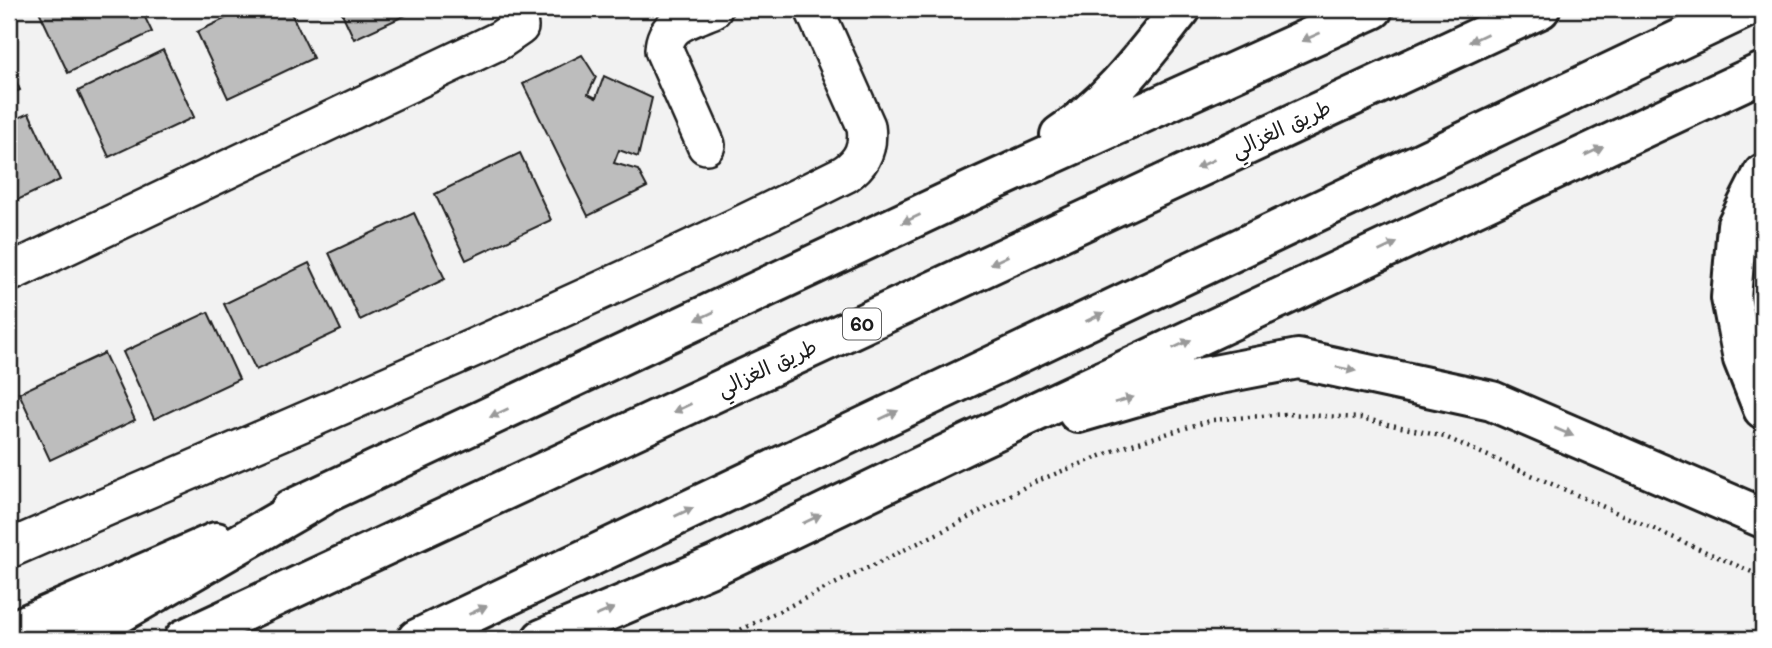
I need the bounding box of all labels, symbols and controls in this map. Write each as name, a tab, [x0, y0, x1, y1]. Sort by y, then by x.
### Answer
one-way arrow	[1301, 31, 1321, 43]
one-way arrow	[1468, 32, 1488, 43]
street label: طريق الغزالي	[1226, 93, 1338, 169]
one-way arrow	[1584, 145, 1604, 157]
one-way arrow	[1195, 159, 1215, 170]
one-way arrow	[901, 213, 921, 225]
one-way arrow	[1378, 241, 1398, 253]
one-way arrow	[989, 255, 1009, 266]
road number: 60	[843, 308, 881, 340]
one-way arrow	[695, 310, 715, 322]
one-way arrow	[1085, 311, 1105, 323]
street label: طريق الغزالي	[712, 332, 824, 408]
one-way arrow	[1172, 338, 1192, 349]
one-way arrow	[1335, 363, 1357, 374]
one-way arrow	[1114, 394, 1135, 404]
one-way arrow	[672, 402, 692, 414]
one-way arrow	[489, 407, 509, 419]
one-way arrow	[879, 409, 899, 421]
one-way arrow	[1553, 427, 1574, 438]
one-way arrow	[674, 507, 694, 518]
one-way arrow	[802, 513, 822, 524]
one-way arrow	[468, 604, 488, 616]
one-way arrow	[595, 607, 616, 618]

